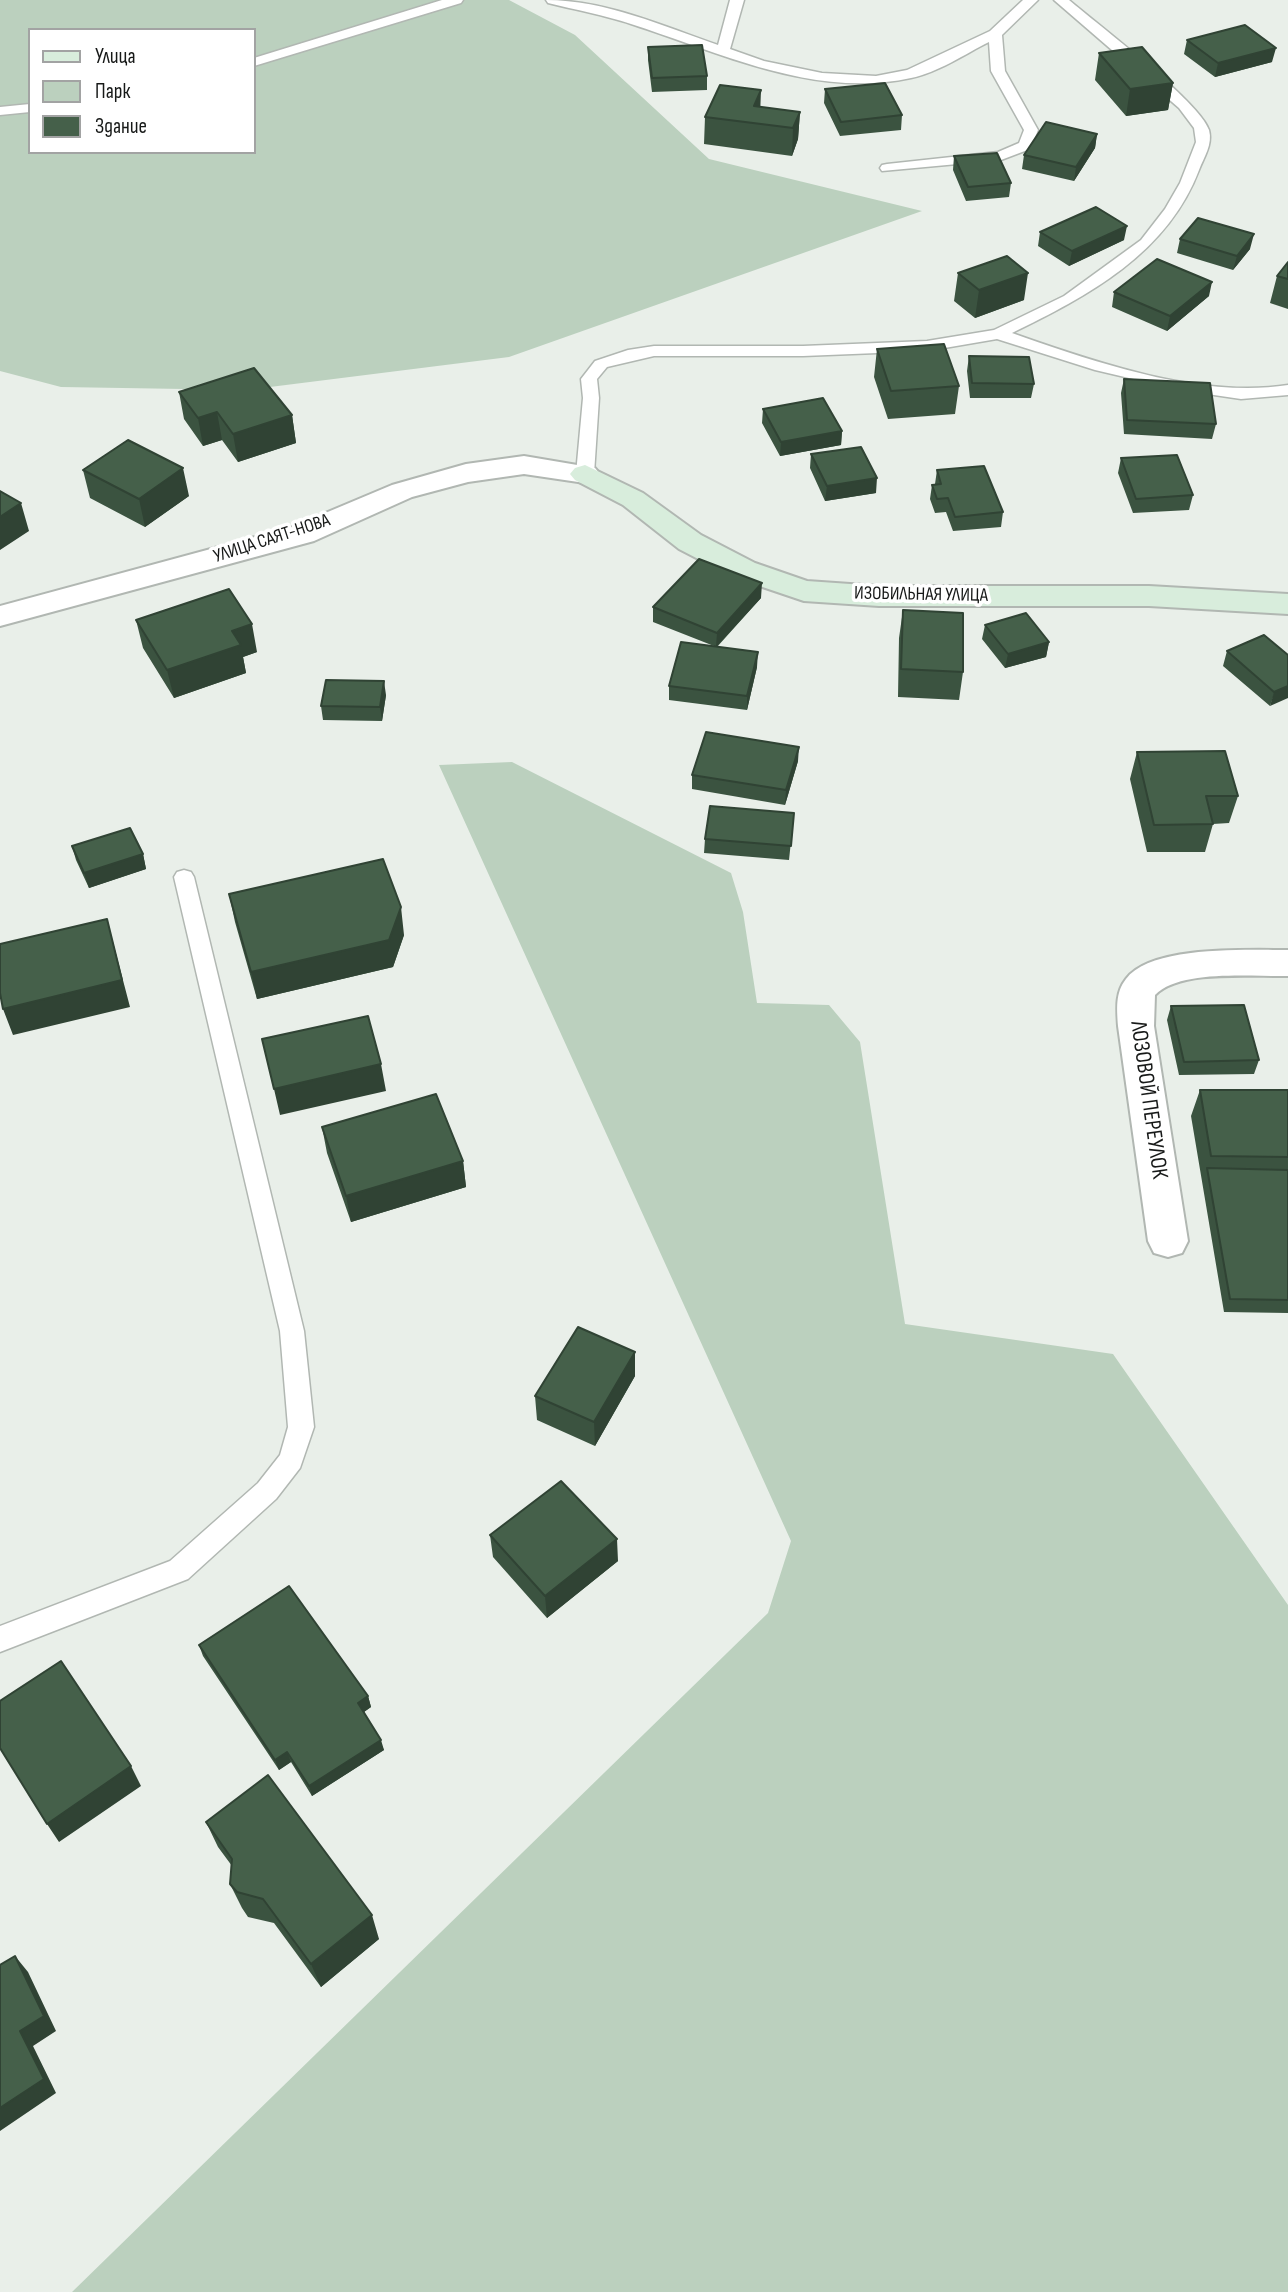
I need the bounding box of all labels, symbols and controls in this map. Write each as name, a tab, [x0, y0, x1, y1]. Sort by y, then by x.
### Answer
legend	[28, 28, 256, 154]
text: Улица	[95, 44, 136, 69]
text: Парк	[95, 79, 130, 104]
text: Здание	[95, 114, 147, 139]
street label: УЛИЦА САЯТ-НОВА	[211, 509, 333, 569]
street label: ИЗОБИЛЬНАЯ УЛИЦА	[854, 582, 988, 608]
street label: ЛОЗОВОЙ ПЕРЕУЛОК	[1123, 1019, 1173, 1181]

